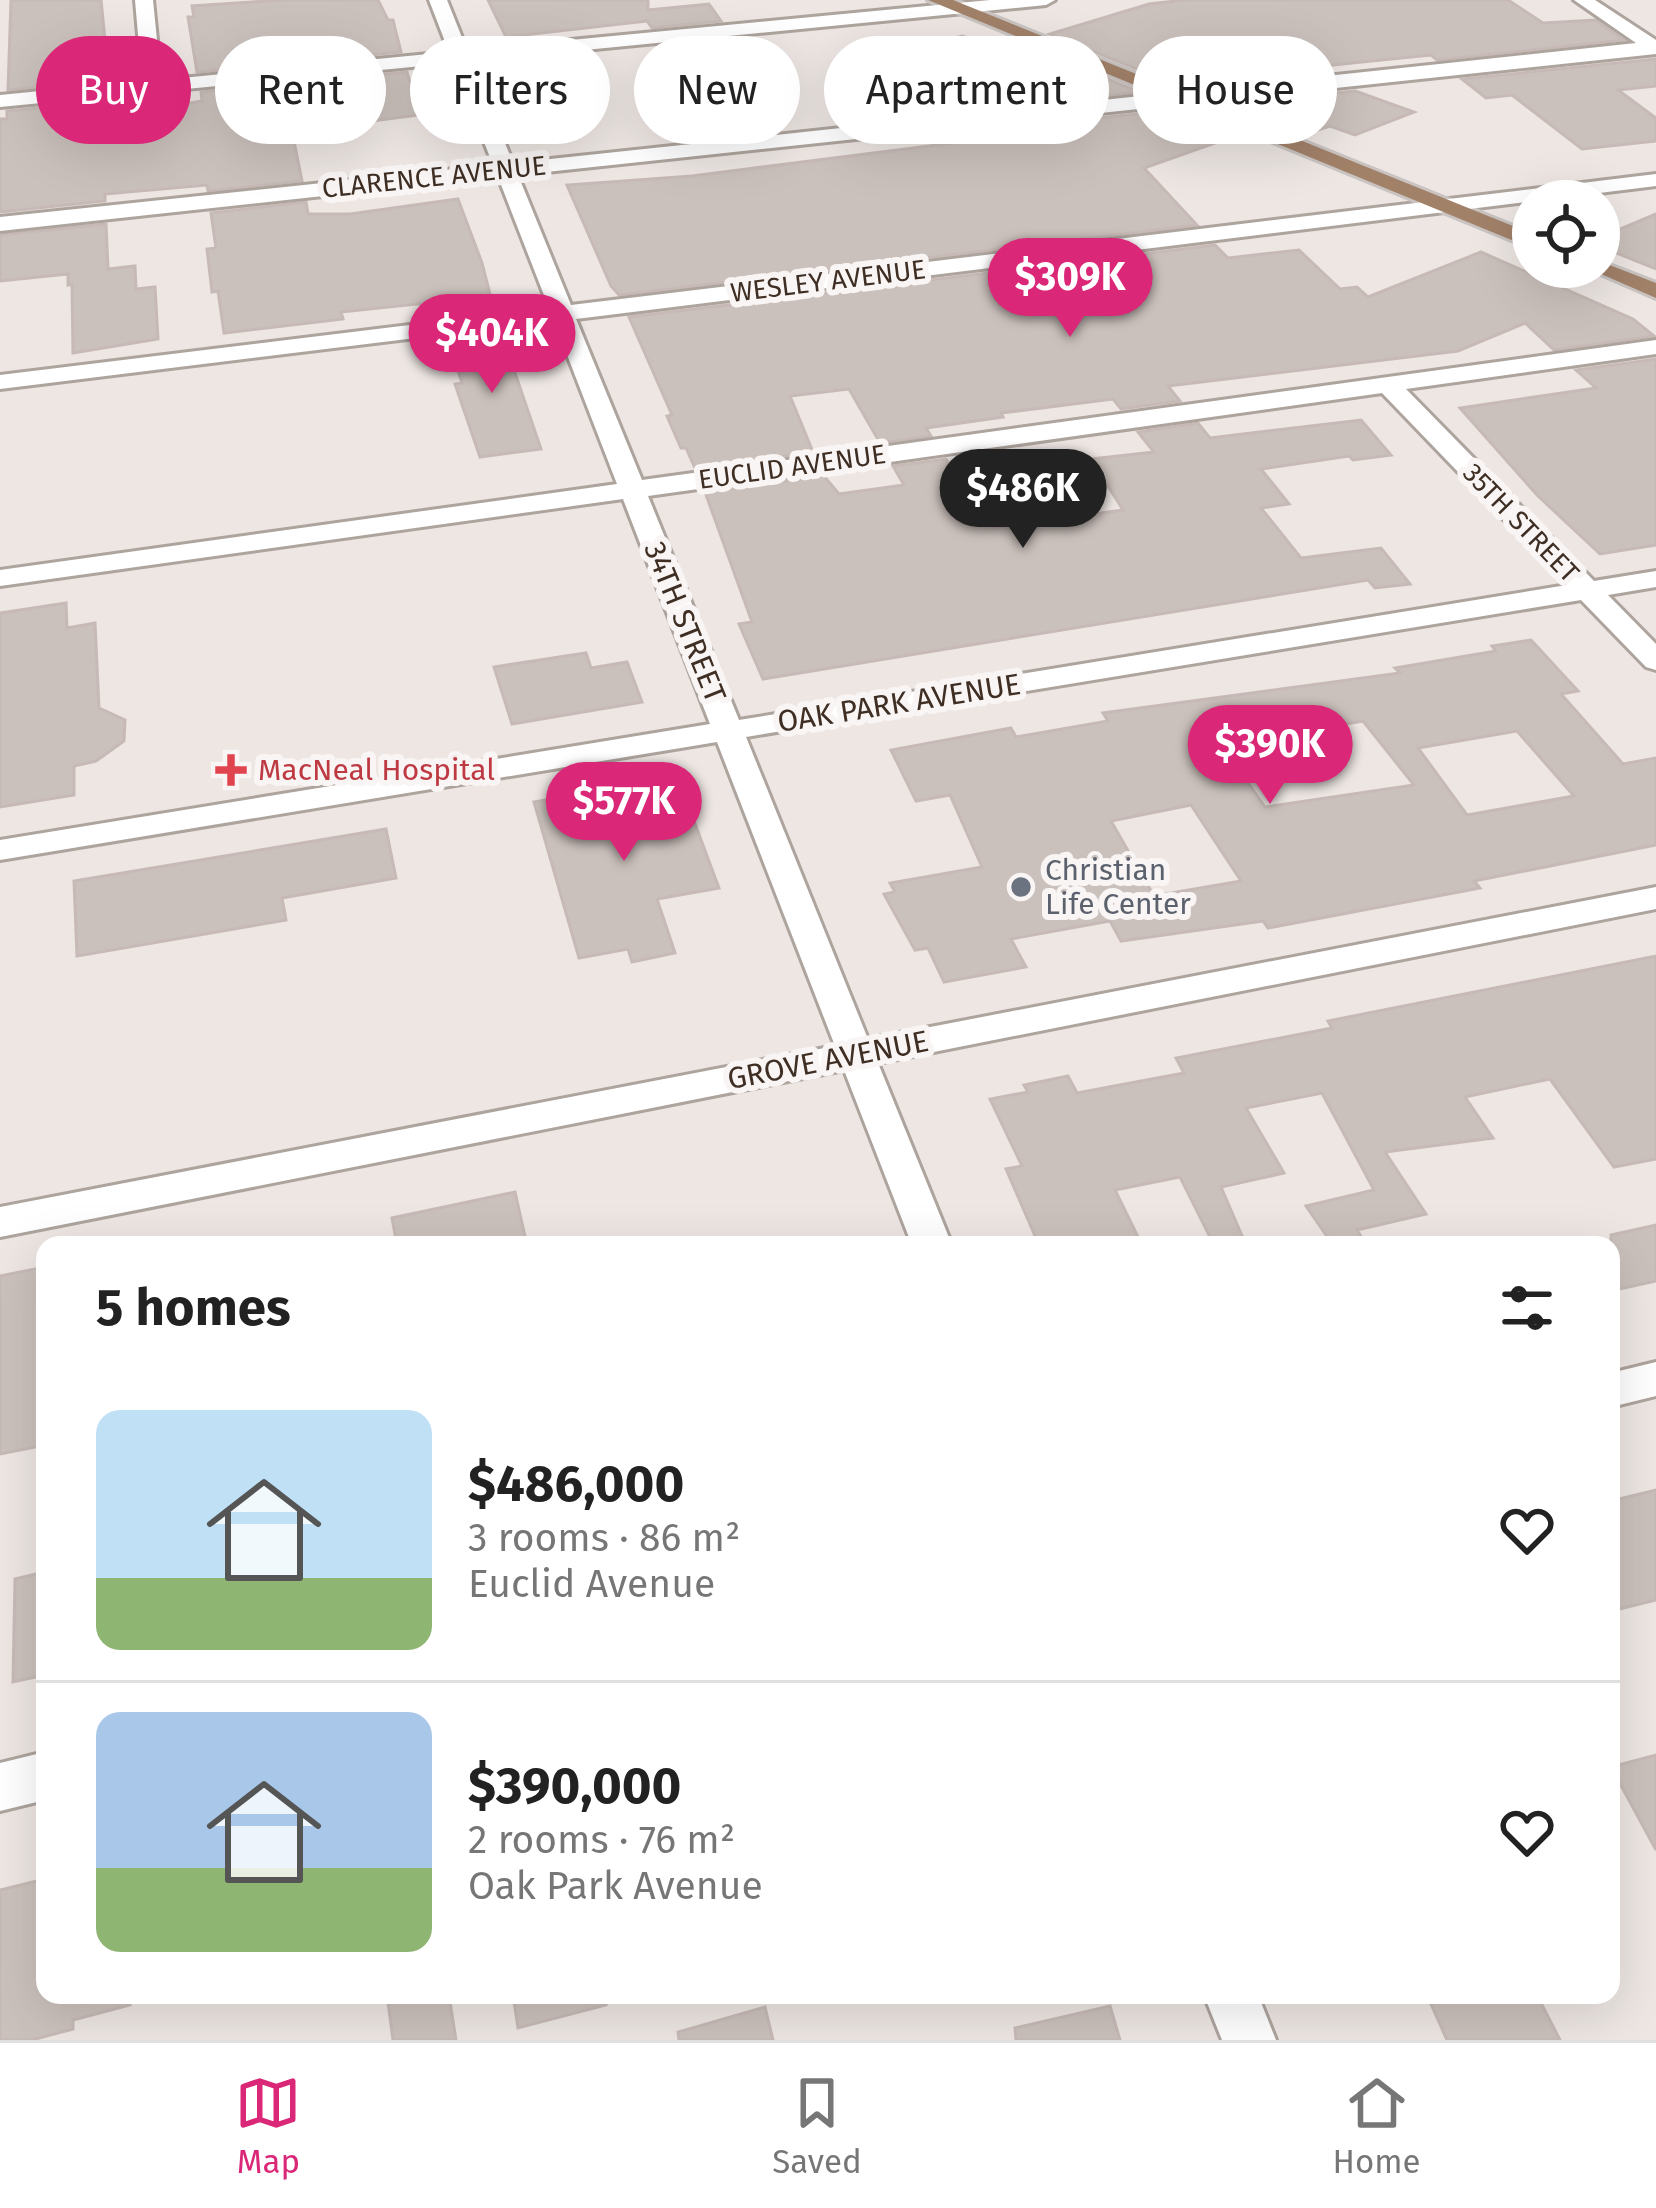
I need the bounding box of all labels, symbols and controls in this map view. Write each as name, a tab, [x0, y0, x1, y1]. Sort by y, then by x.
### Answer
chip: Buy	[36, 36, 191, 144]
chip: Rent	[215, 36, 386, 144]
chip: Filters	[410, 36, 610, 144]
chip: New	[634, 36, 800, 144]
chip: Apartment	[824, 36, 1109, 144]
chip: House	[1133, 36, 1337, 144]
street label: CLARENCE AVENUE	[320, 149, 548, 205]
map controls	[1512, 180, 1620, 288]
button: locate	[1512, 180, 1620, 288]
pin: $309K	[986, 238, 1154, 340]
street label: WESLEY AVENUE	[729, 253, 927, 309]
text: $309K	[1015, 254, 1125, 300]
pin: $404K	[408, 294, 576, 396]
text: $404K	[436, 310, 548, 356]
street label: EUCLID AVENUE	[696, 438, 888, 496]
pin: $486K	[939, 449, 1107, 551]
street label: 35TH STREET	[1456, 457, 1586, 589]
text: $486K	[967, 465, 1079, 511]
street label: 34TH STREET	[636, 536, 734, 708]
street label: OAK PARK AVENUE	[775, 666, 1023, 740]
pin: $390K	[1186, 705, 1354, 807]
text: $390K	[1215, 721, 1325, 767]
place label: MacNeal Hospital	[258, 752, 495, 788]
marker: MacNeal Hospital	[215, 754, 247, 786]
pin: $577K	[540, 762, 708, 864]
text: $577K	[573, 778, 675, 824]
place label: Christian Life Center	[1045, 852, 1191, 922]
marker: Christian Life Center	[1008, 874, 1034, 900]
street label: GROVE AVENUE	[724, 1023, 932, 1097]
icon: filters	[1494, 1275, 1560, 1341]
text: 5 homes	[96, 1277, 291, 1339]
text: $486,000	[468, 1453, 684, 1515]
icon: home	[192, 1458, 336, 1602]
icon: heart	[1494, 1497, 1560, 1563]
text: 3 rooms · 86 m²	[468, 1515, 740, 1561]
text: Euclid Avenue	[468, 1561, 715, 1607]
text: $390,000	[468, 1755, 681, 1817]
icon: home	[192, 1760, 336, 1904]
icon: heart	[1494, 1799, 1560, 1865]
text: 2 rooms · 76 m²	[468, 1817, 735, 1863]
text: Oak Park Avenue	[468, 1863, 763, 1909]
tab: Map	[235, 2070, 301, 2182]
tab: Saved	[772, 2070, 862, 2182]
tab: Home	[1333, 2070, 1421, 2182]

